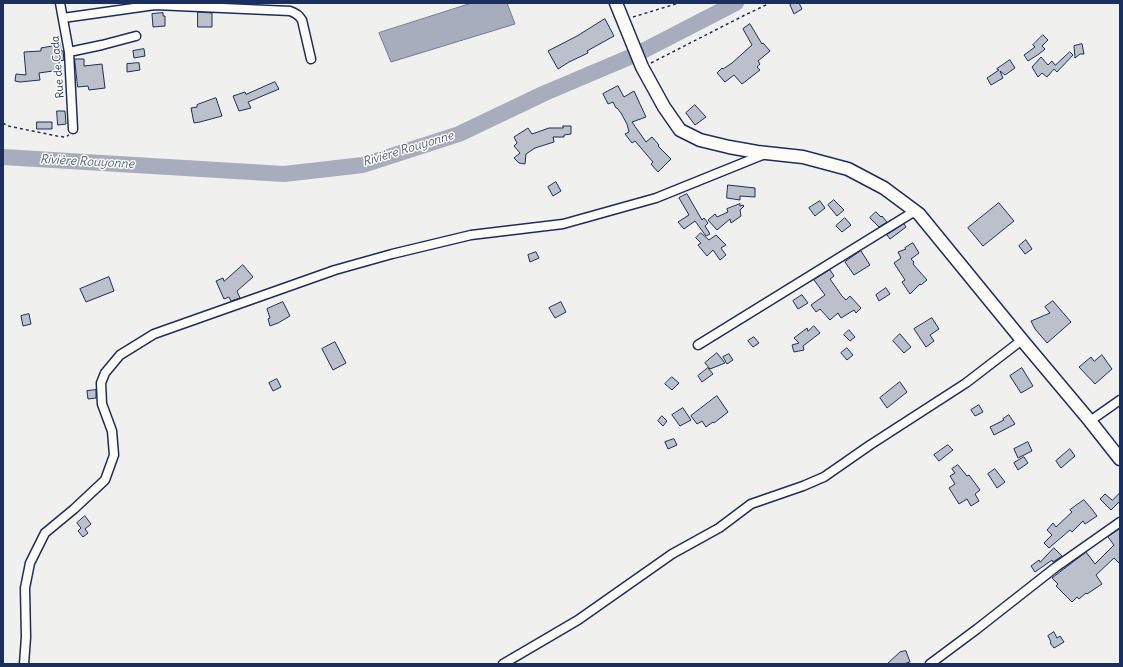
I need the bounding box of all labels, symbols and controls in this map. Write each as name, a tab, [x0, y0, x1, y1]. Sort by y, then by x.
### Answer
street label: Rue de Cada	[49, 35, 67, 99]
water label: Rivière Rouyonne	[361, 128, 455, 170]
water label: Rivière Rouyonne	[40, 152, 134, 172]

